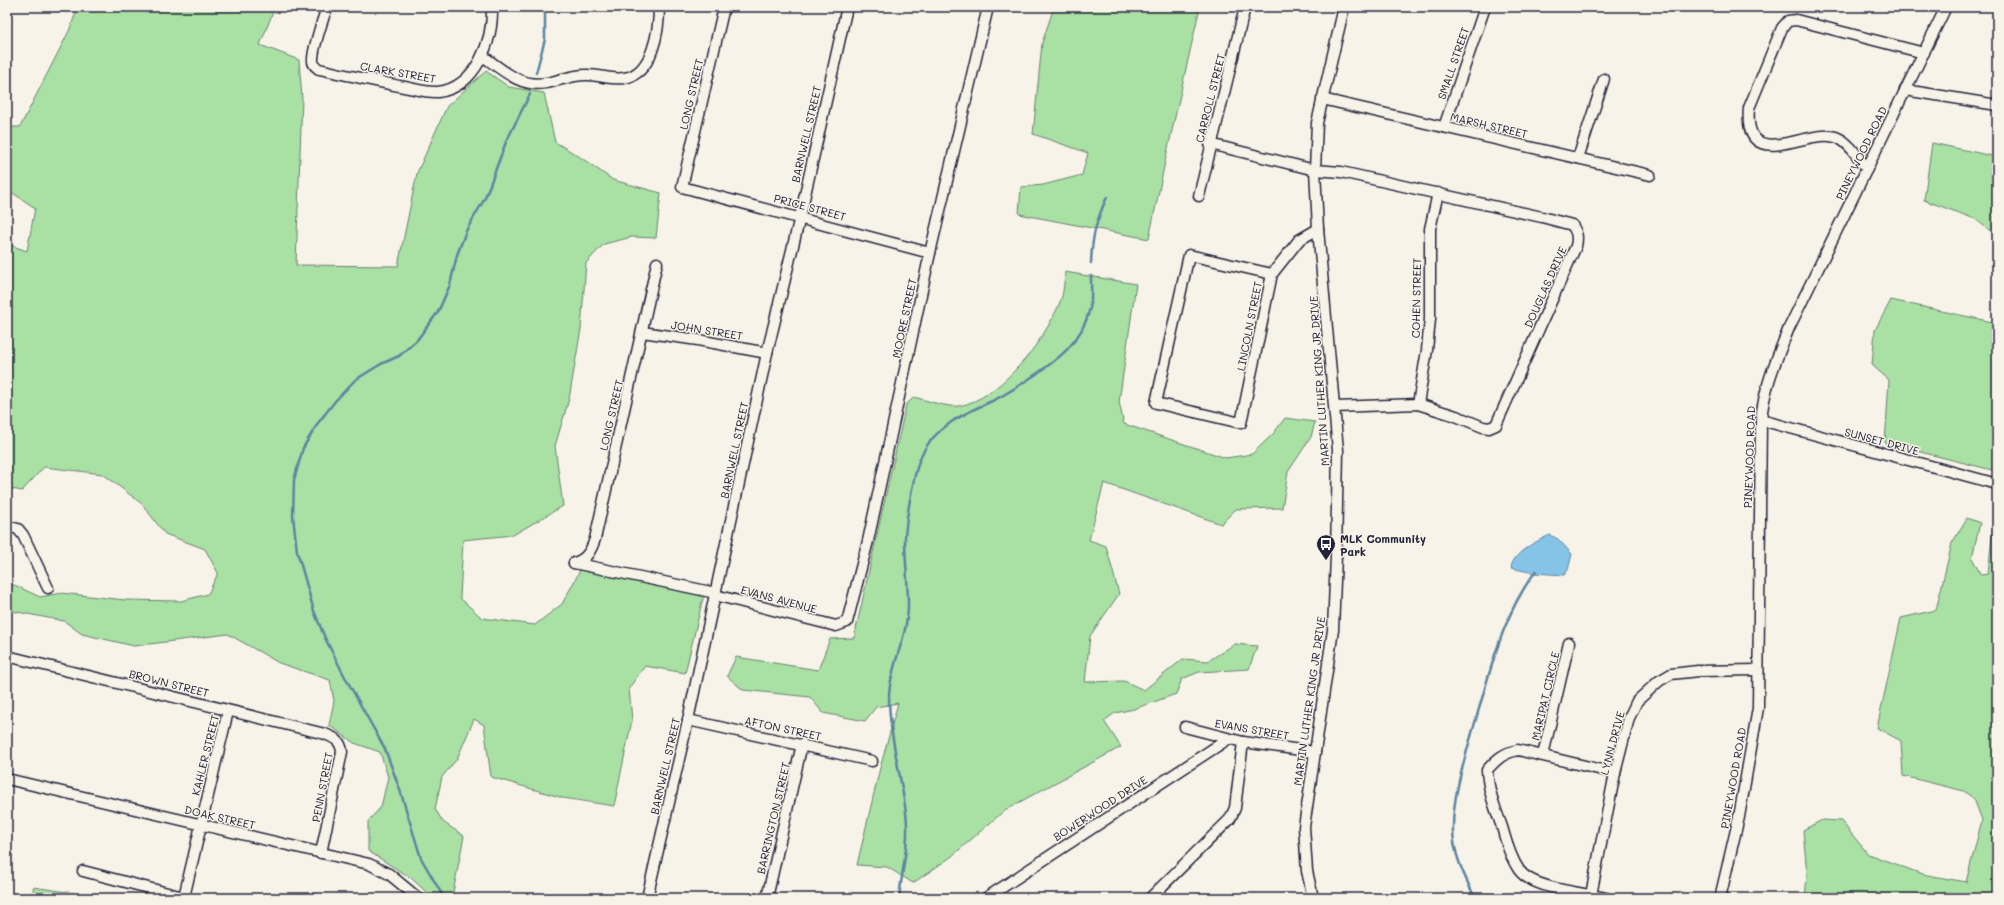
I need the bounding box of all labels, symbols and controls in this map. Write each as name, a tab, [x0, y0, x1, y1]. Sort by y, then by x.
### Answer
street label: SMALL STREET	[1434, 25, 1472, 101]
street label: CARROLL STREET	[1192, 52, 1228, 144]
street label: LONG STREET	[676, 57, 706, 131]
street label: CLARK STREET	[359, 58, 437, 86]
street label: BARNWELL STREET	[788, 84, 824, 184]
street label: PINEYWOOD ROAD	[1832, 104, 1890, 202]
street label: MARSH STREET	[1449, 109, 1529, 141]
street label: PRICE STREET	[772, 190, 848, 224]
street label: DOUGLAS DRIVE	[1520, 244, 1570, 330]
street label: COHEN STREET	[1408, 258, 1424, 338]
street label: MOORE STREET	[888, 277, 920, 359]
street label: LINCOLN STREET	[1233, 280, 1265, 372]
street label: MARTIN LUTHER KING JR DRIVE	[1306, 295, 1332, 467]
street label: JOHN STREET	[670, 317, 744, 343]
street label: LONG STREET	[596, 378, 626, 452]
street label: BARNWELL STREET	[716, 400, 752, 500]
street label: PINEYWOOD ROAD	[1740, 406, 1758, 508]
street label: SUNSET DRIVE	[1843, 424, 1921, 458]
place label: MLK Community Park	[1340, 531, 1426, 559]
bus stop icon: MLK Community Park	[1315, 533, 1337, 561]
street label: EVANS AVENUE	[739, 582, 819, 616]
street label: MARTIN LUTHER KING JR DRIVE	[1290, 615, 1328, 787]
street label: MARIPAT CIRCLE	[1527, 650, 1563, 742]
street label: BROWN STREET	[127, 666, 211, 700]
street label: LYNN DRIVE	[1596, 709, 1628, 777]
street label: KAHLER STREET	[188, 713, 222, 797]
street label: AFTON STREET	[743, 713, 823, 743]
street label: EVANS STREET	[1214, 715, 1290, 743]
street label: BARNWELL STREET	[647, 716, 683, 816]
street label: PINEYWOOD ROAD	[1717, 726, 1749, 830]
street label: PENN STREET	[308, 751, 336, 823]
street label: BARRINGTON STREET	[753, 761, 793, 875]
street label: BOWERWOOD DRIVE	[1050, 772, 1150, 844]
street label: DOAK STREET	[183, 802, 257, 832]

